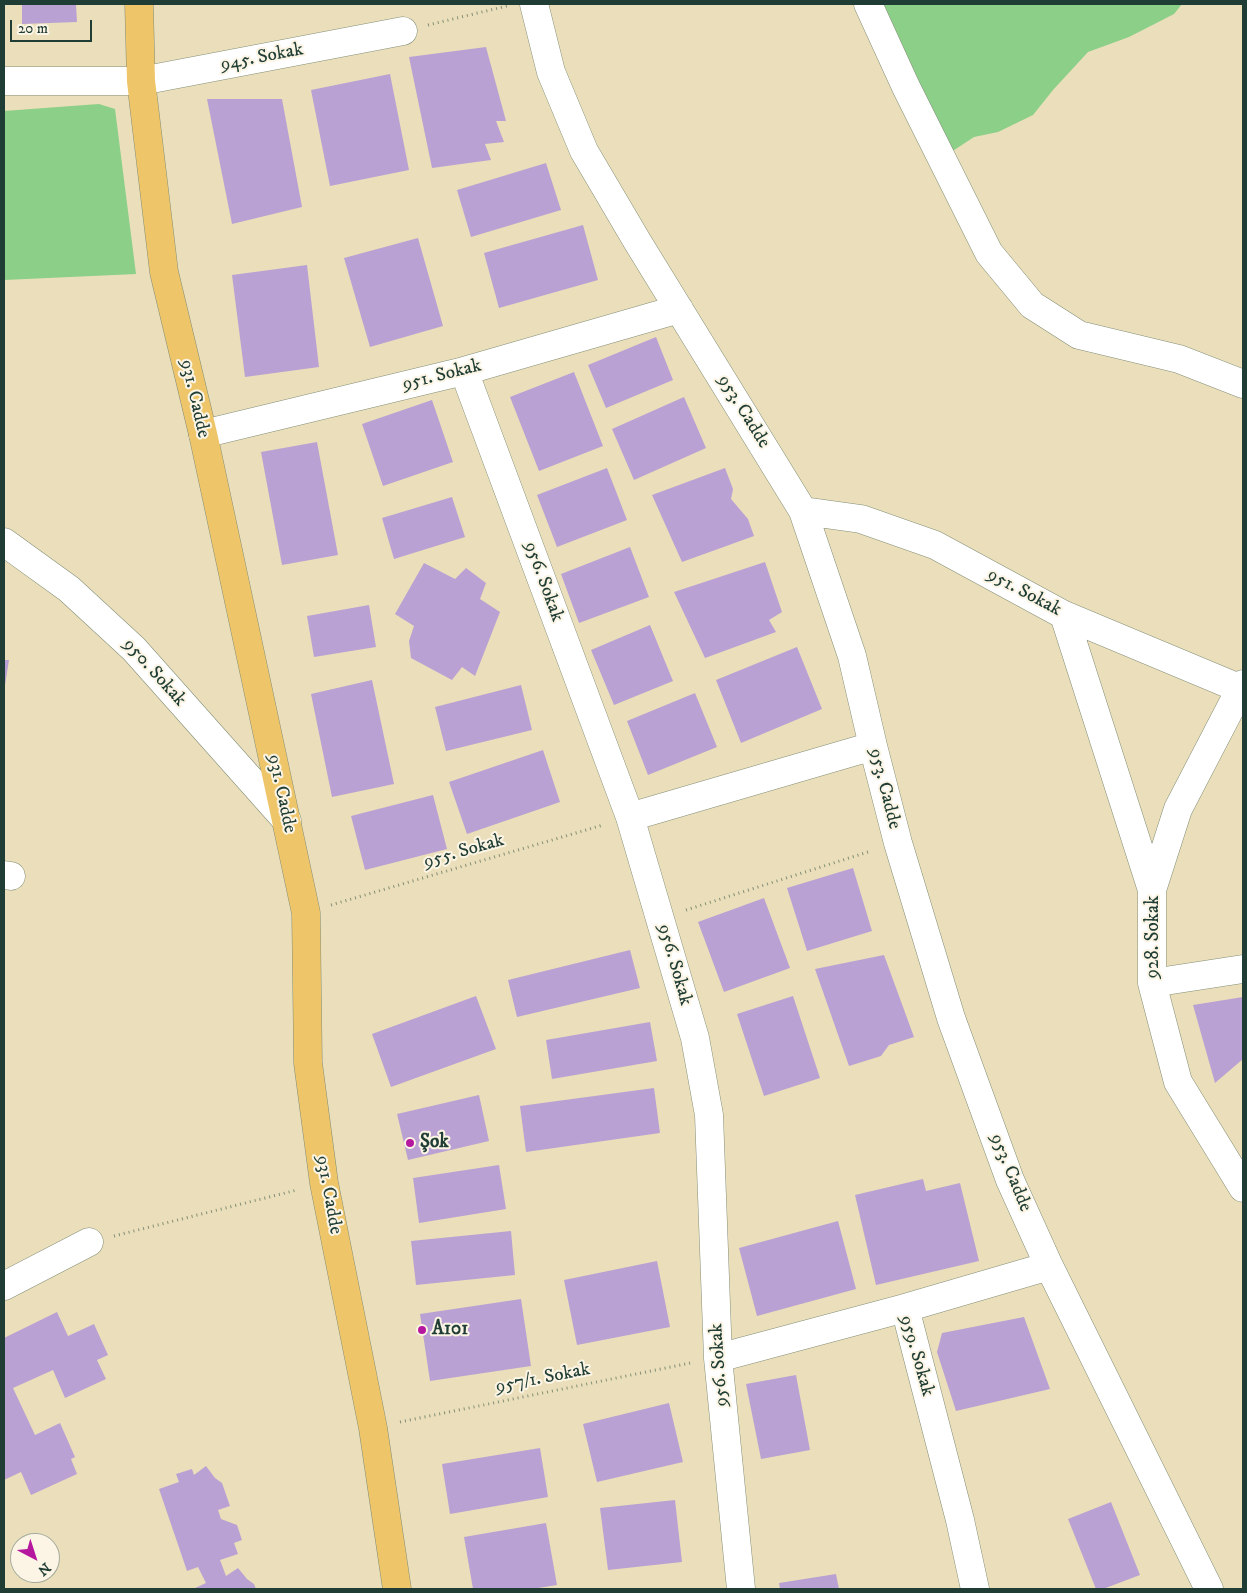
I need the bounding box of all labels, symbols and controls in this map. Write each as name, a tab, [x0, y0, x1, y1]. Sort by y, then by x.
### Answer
scale bar	[12, 10, 95, 42]
text: 20 m	[18, 19, 48, 38]
street label: 945. Sokak	[219, 39, 305, 77]
street label: 951. Sokak	[400, 355, 484, 397]
street label: 931. Cadde	[174, 358, 214, 440]
street label: 953. Cadde	[712, 371, 774, 453]
street label: 956. Sokak	[518, 539, 568, 625]
street label: 951. Sokak	[983, 564, 1065, 622]
street label: 950. Sokak	[118, 634, 190, 712]
street label: 953. Cadde	[863, 746, 905, 832]
street label: 931. Cadde	[262, 753, 300, 835]
street label: 955. Sokak	[421, 830, 507, 874]
street label: 928. Sokak	[1143, 896, 1165, 978]
street label: 956. Sokak	[652, 922, 696, 1008]
street label: 953. Cadde	[984, 1131, 1036, 1215]
place label: Şok	[420, 1132, 449, 1154]
marker: Şok	[404, 1137, 416, 1149]
street label: 931. Cadde	[310, 1154, 346, 1236]
street label: 959. Sokak	[894, 1313, 938, 1399]
place label: A101	[432, 1319, 468, 1341]
street label: 956. Sokak	[706, 1323, 734, 1407]
marker: A101	[416, 1324, 428, 1336]
street label: 957/1. Sokak	[494, 1359, 592, 1399]
north arrow	[10, 1533, 60, 1583]
text: N	[34, 1558, 54, 1579]

